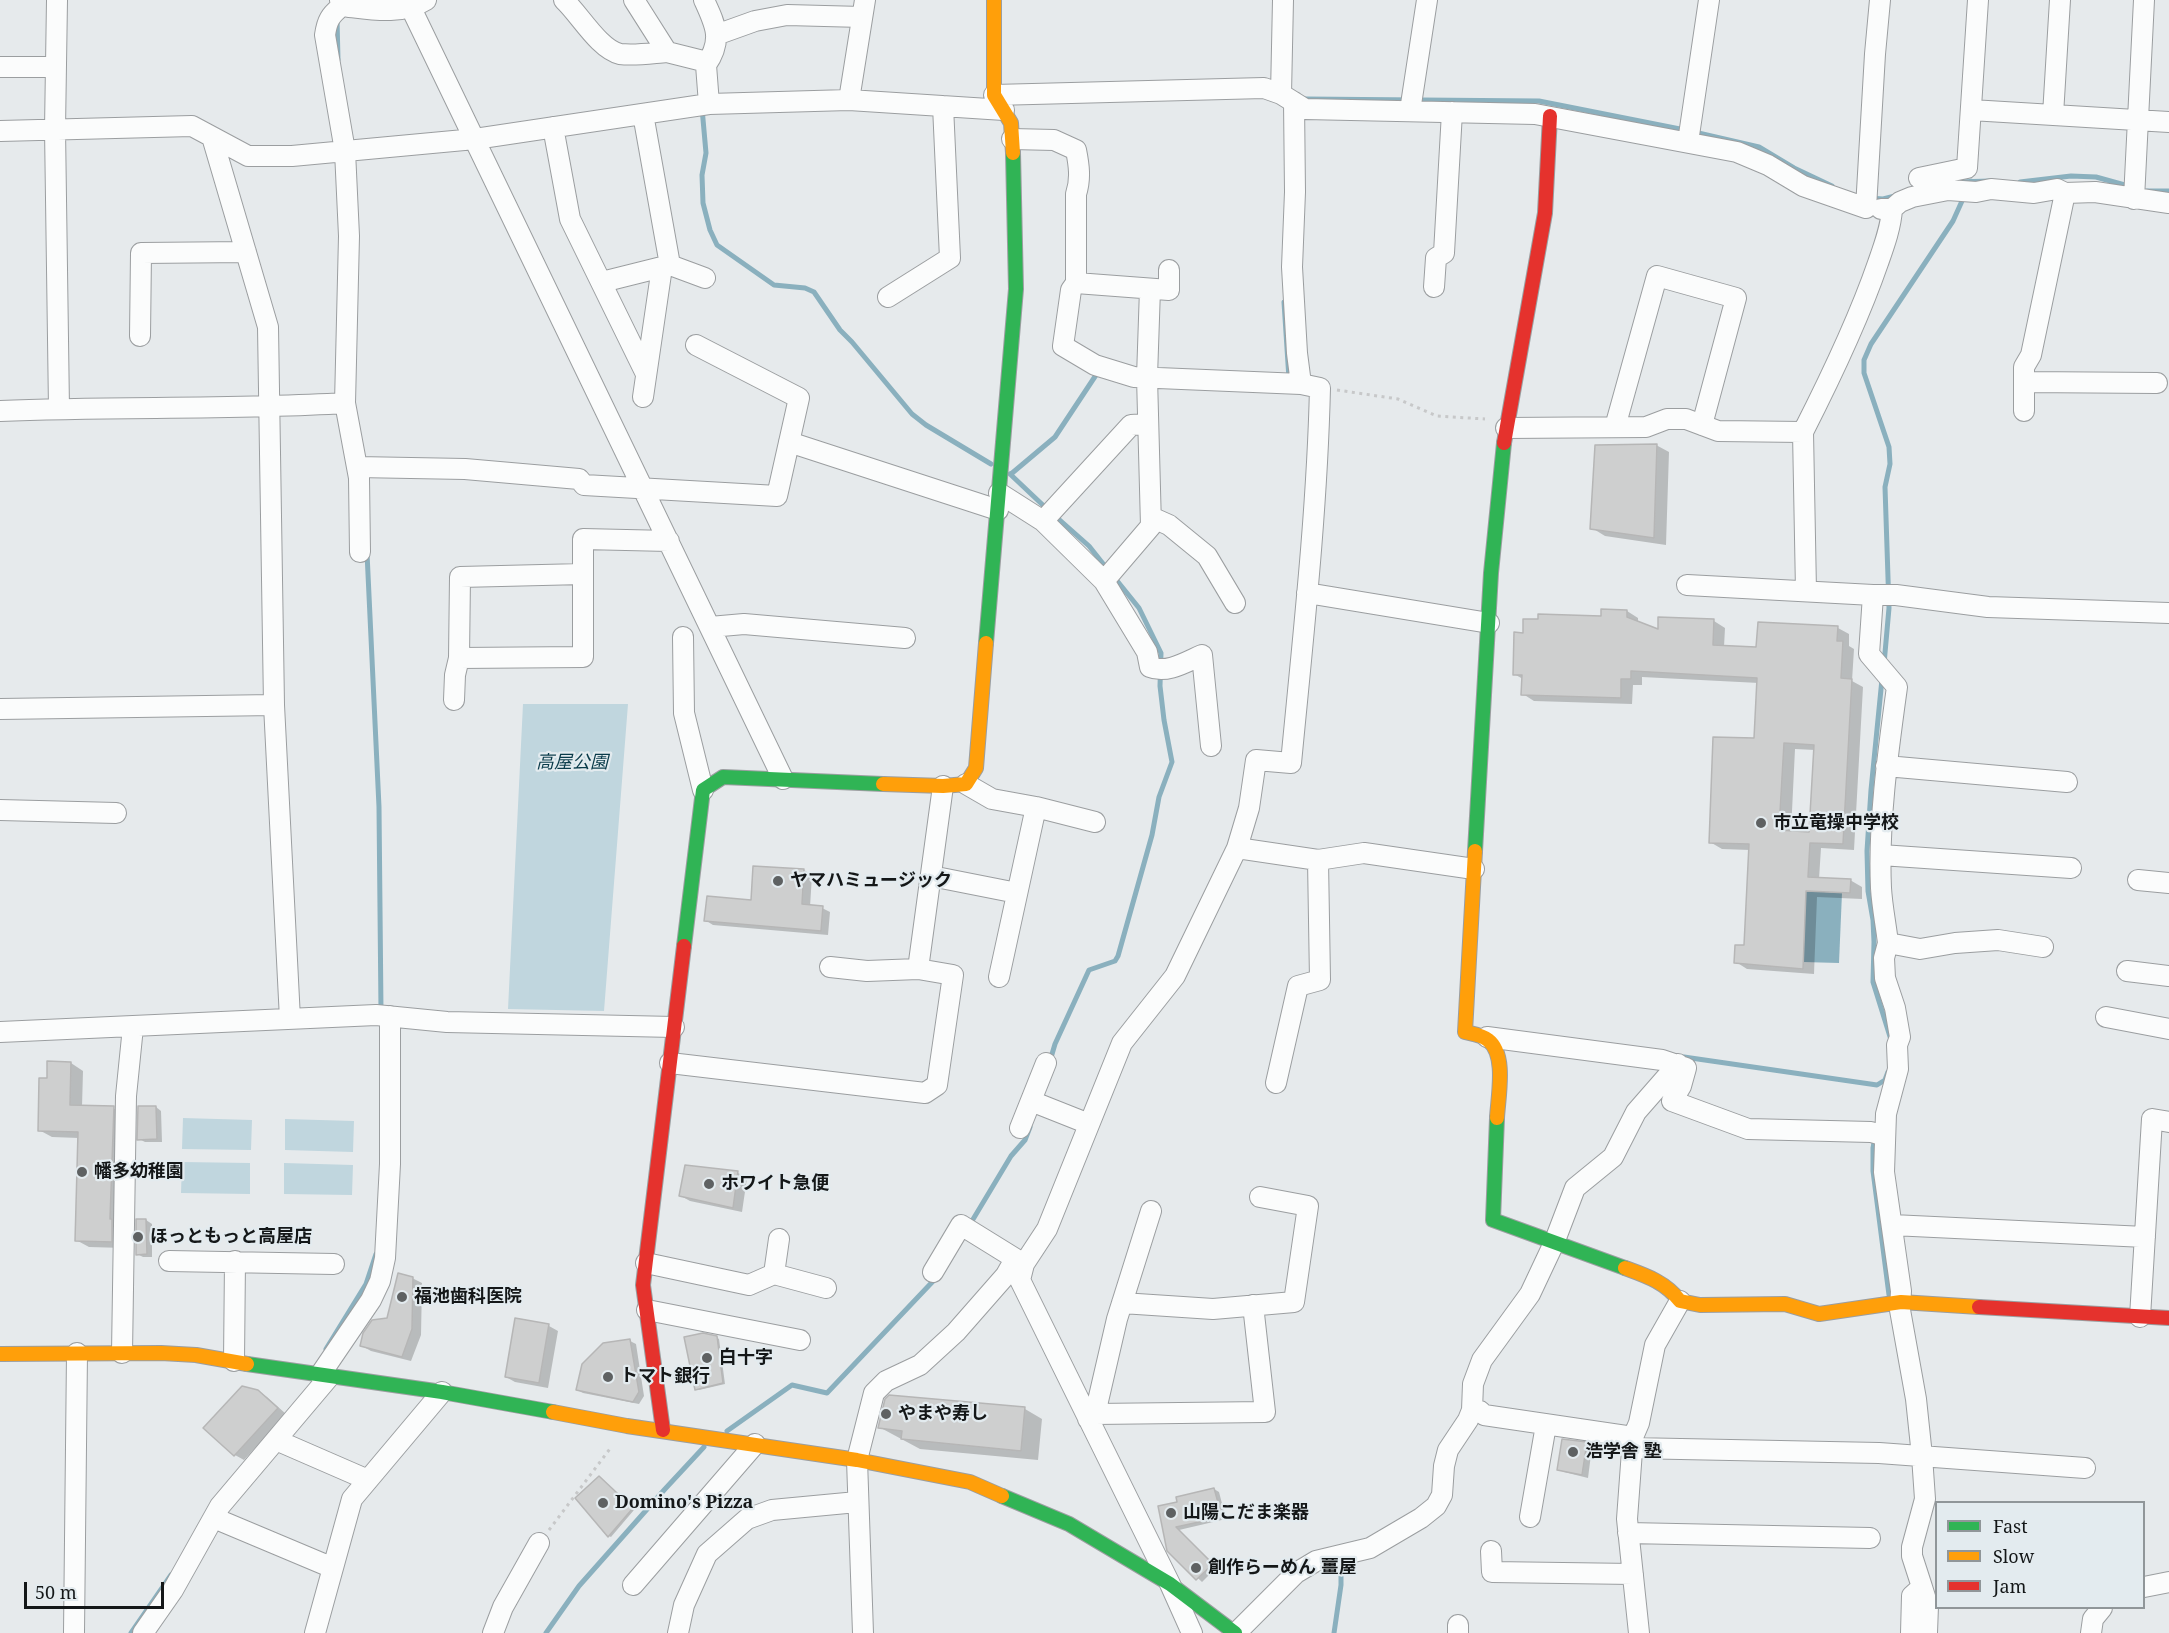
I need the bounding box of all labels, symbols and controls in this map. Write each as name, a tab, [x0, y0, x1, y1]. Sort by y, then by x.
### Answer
park label: 高屋公園	[536, 752, 608, 774]
place label: 市立竜操中学校	[1773, 812, 1899, 834]
marker: 市立竜操中学校	[1754, 816, 1768, 830]
place label: ヤマハミュージック	[790, 870, 952, 892]
marker: ヤマハミュージック	[771, 874, 785, 888]
place label: 幡多幼稚園	[94, 1161, 184, 1183]
marker: 幡多幼稚園	[75, 1165, 89, 1179]
place label: ホワイト急便	[721, 1173, 829, 1195]
marker: ホワイト急便	[702, 1177, 716, 1191]
place label: ほっともっと高屋店	[150, 1226, 312, 1248]
marker: ほっともっと高屋店	[131, 1230, 145, 1244]
place label: 福池歯科医院	[414, 1286, 522, 1308]
marker: 福池歯科医院	[395, 1290, 409, 1304]
place label: 白十字	[719, 1347, 773, 1369]
marker: 白十字	[700, 1351, 714, 1365]
place label: トマト銀行	[620, 1366, 710, 1388]
marker: トマト銀行	[601, 1370, 615, 1384]
place label: やまや寿し	[898, 1403, 988, 1425]
marker: やまや寿し	[879, 1407, 893, 1421]
place label: 浩学舎 塾	[1585, 1441, 1662, 1463]
marker: 浩学舎 塾	[1566, 1445, 1580, 1459]
place label: Domino's Pizza	[615, 1492, 753, 1514]
marker: Domino's Pizza	[596, 1496, 610, 1510]
legend	[1935, 1501, 2145, 1609]
place label: 山陽こだま楽器	[1183, 1502, 1309, 1524]
marker: 山陽こだま楽器	[1164, 1506, 1178, 1520]
text: Fast	[1993, 1514, 2028, 1538]
text: Slow	[1993, 1544, 2034, 1568]
place label: 創作らーめん 薑屋	[1208, 1557, 1357, 1579]
marker: 創作らーめん 薑屋	[1189, 1561, 1203, 1575]
scale bar	[27, 1570, 166, 1608]
text: Jam	[1993, 1574, 2027, 1598]
text: 50 m	[35, 1580, 77, 1604]

